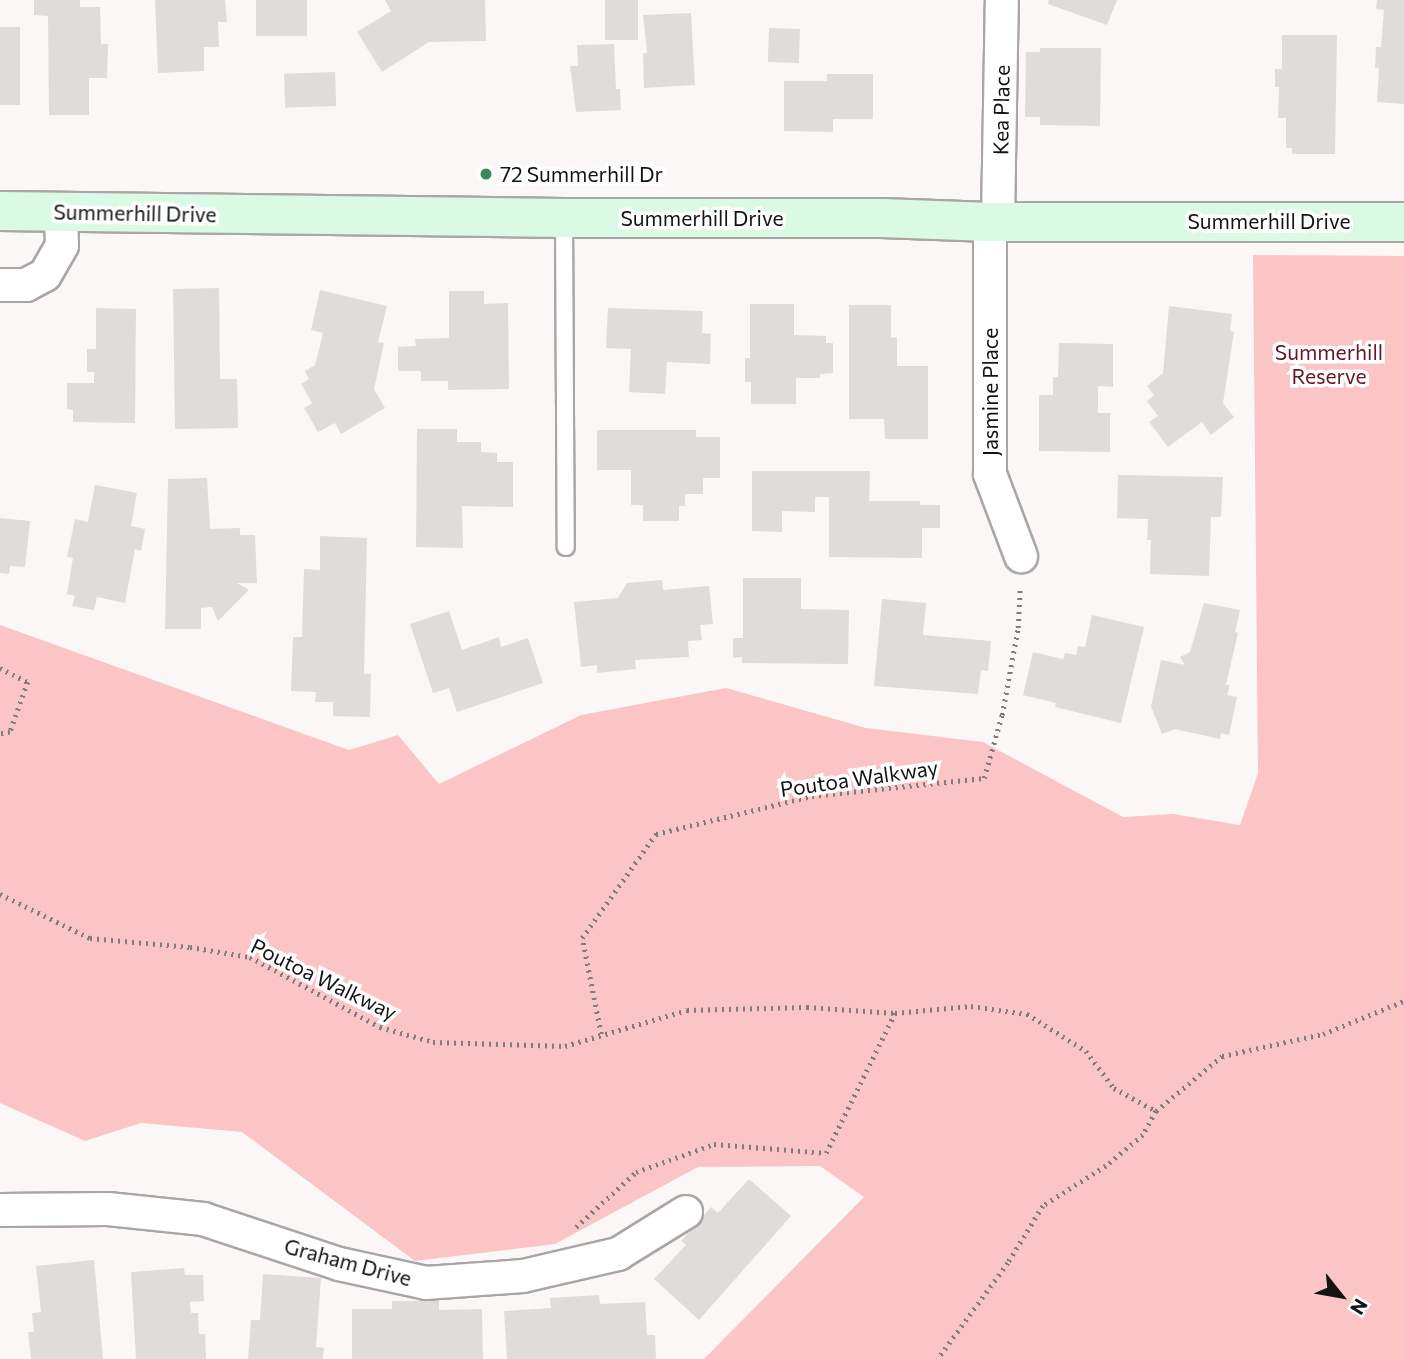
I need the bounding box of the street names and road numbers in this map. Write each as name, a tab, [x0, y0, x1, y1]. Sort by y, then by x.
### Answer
street label: Kea Place	[988, 65, 1014, 155]
street label: Summerhill Drive	[53, 199, 217, 227]
street label: Summerhill Drive	[620, 205, 784, 231]
street label: Summerhill Drive	[1187, 208, 1351, 234]
street label: Jasmine Place	[977, 328, 1003, 456]
street label: Poutoa Walkway	[778, 754, 940, 802]
street label: Poutoa Walkway	[247, 933, 401, 1025]
street label: Graham Drive	[282, 1233, 414, 1291]

